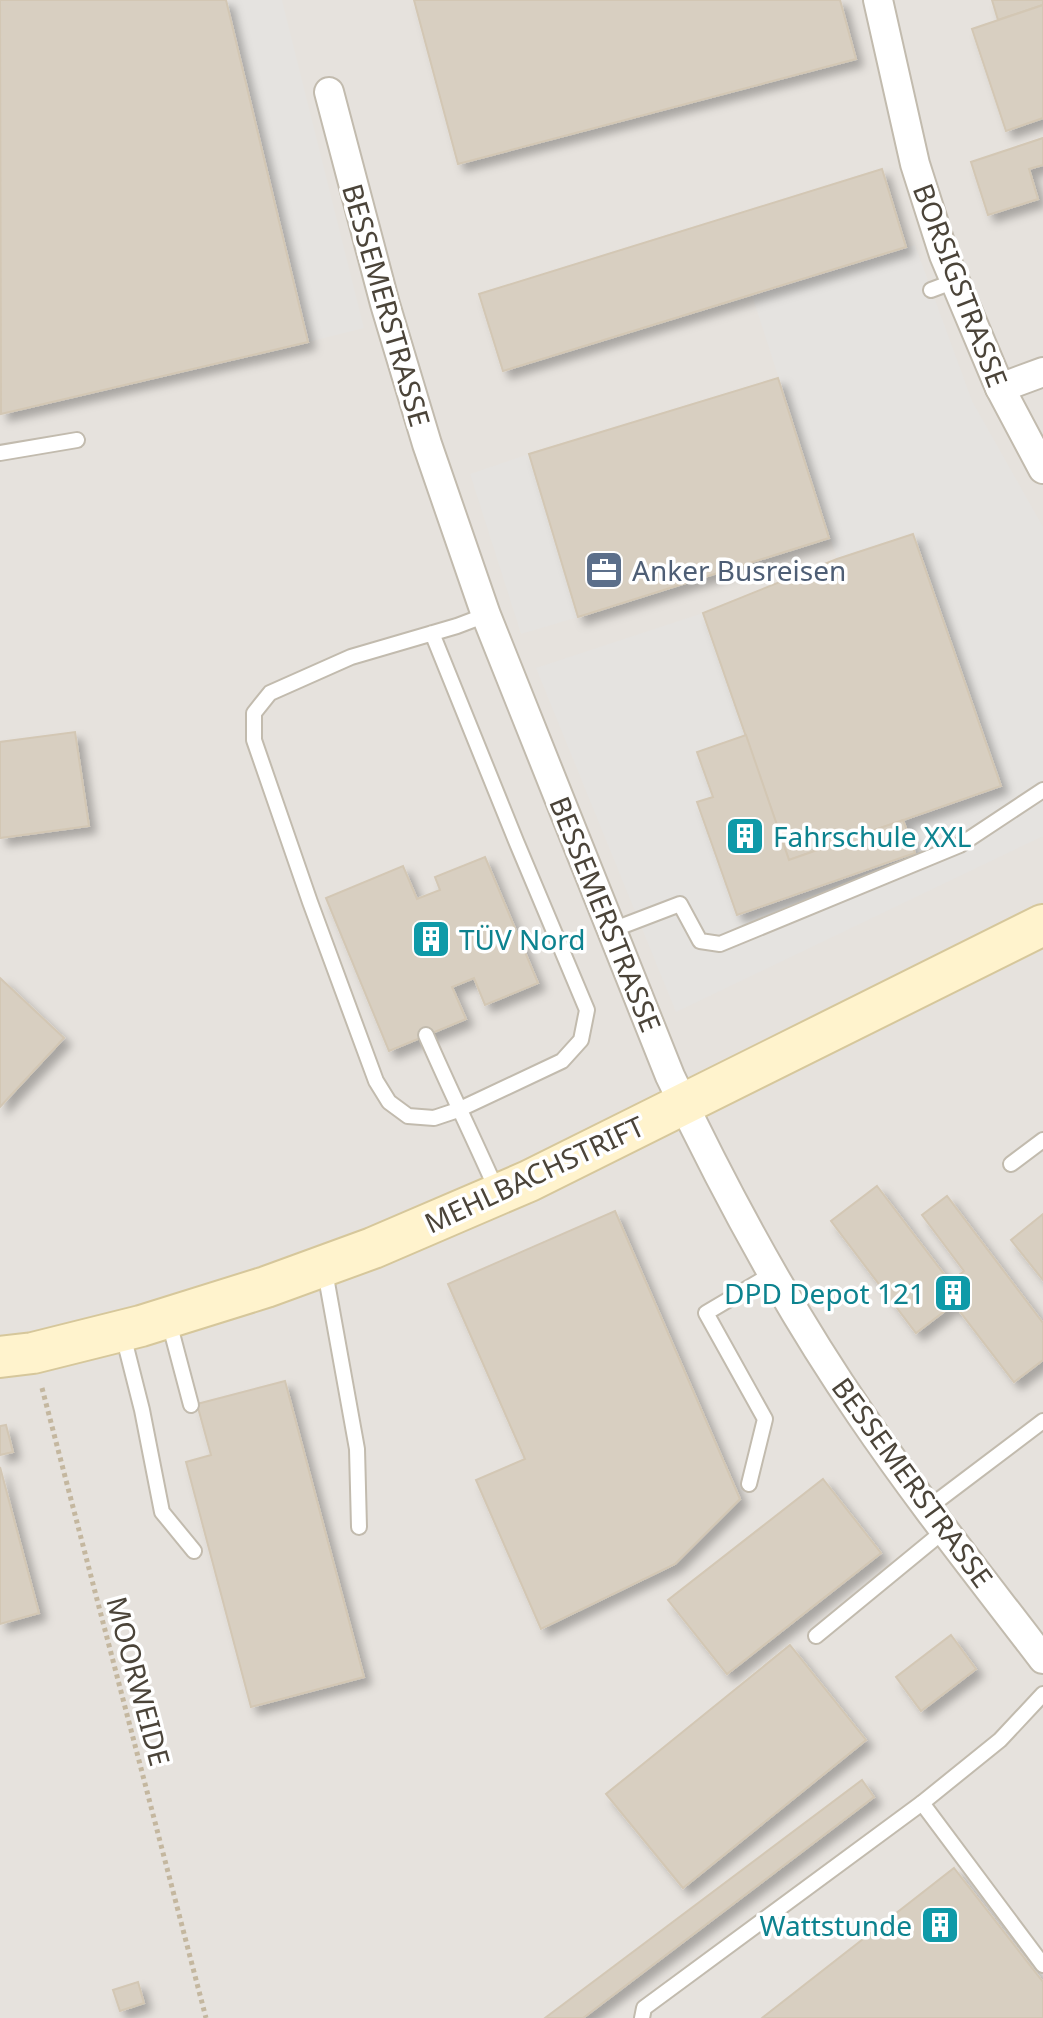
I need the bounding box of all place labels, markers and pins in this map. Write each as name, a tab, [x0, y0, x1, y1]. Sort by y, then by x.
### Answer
office icon: Anker Busreisen	[583, 549, 625, 591]
place label: Anker Busreisen	[632, 551, 846, 589]
building icon: Fahrschule XXL	[724, 815, 766, 857]
place label: Fahrschule XXL	[773, 817, 971, 855]
building icon: TÜV Nord	[410, 918, 452, 960]
place label: TÜV Nord	[459, 920, 586, 958]
building icon: DPD Depot 121	[932, 1272, 974, 1314]
place label: DPD Depot 121	[724, 1274, 925, 1312]
building icon: Wattstunde	[919, 1904, 961, 1946]
place label: Wattstunde	[759, 1906, 912, 1944]

